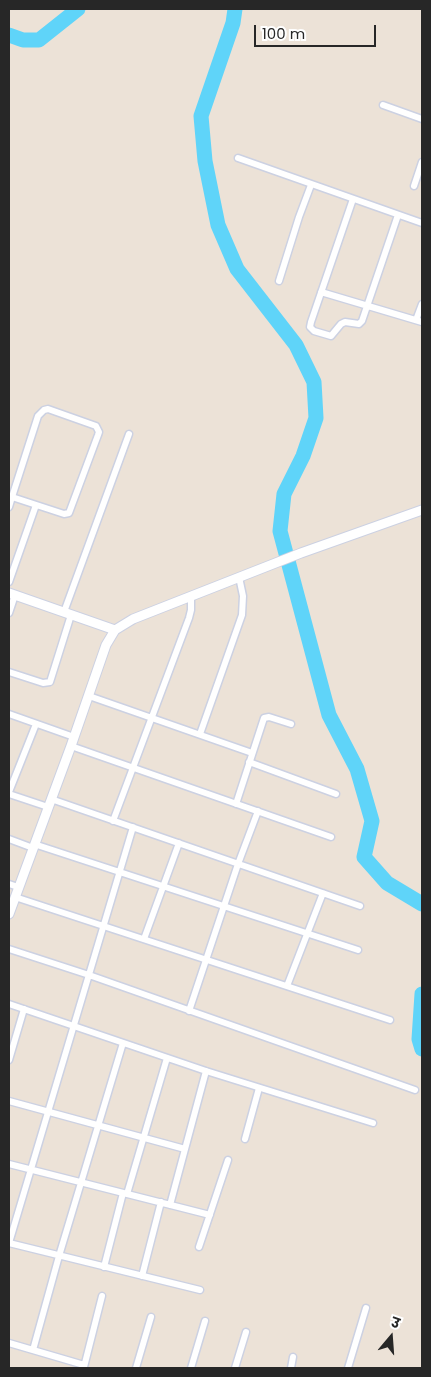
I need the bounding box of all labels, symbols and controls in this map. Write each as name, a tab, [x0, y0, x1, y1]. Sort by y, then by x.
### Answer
scale bar	[256, 15, 378, 47]
text: 100 m	[262, 23, 305, 44]
north arrow	[366, 1312, 416, 1362]
text: उ	[389, 1312, 402, 1333]

